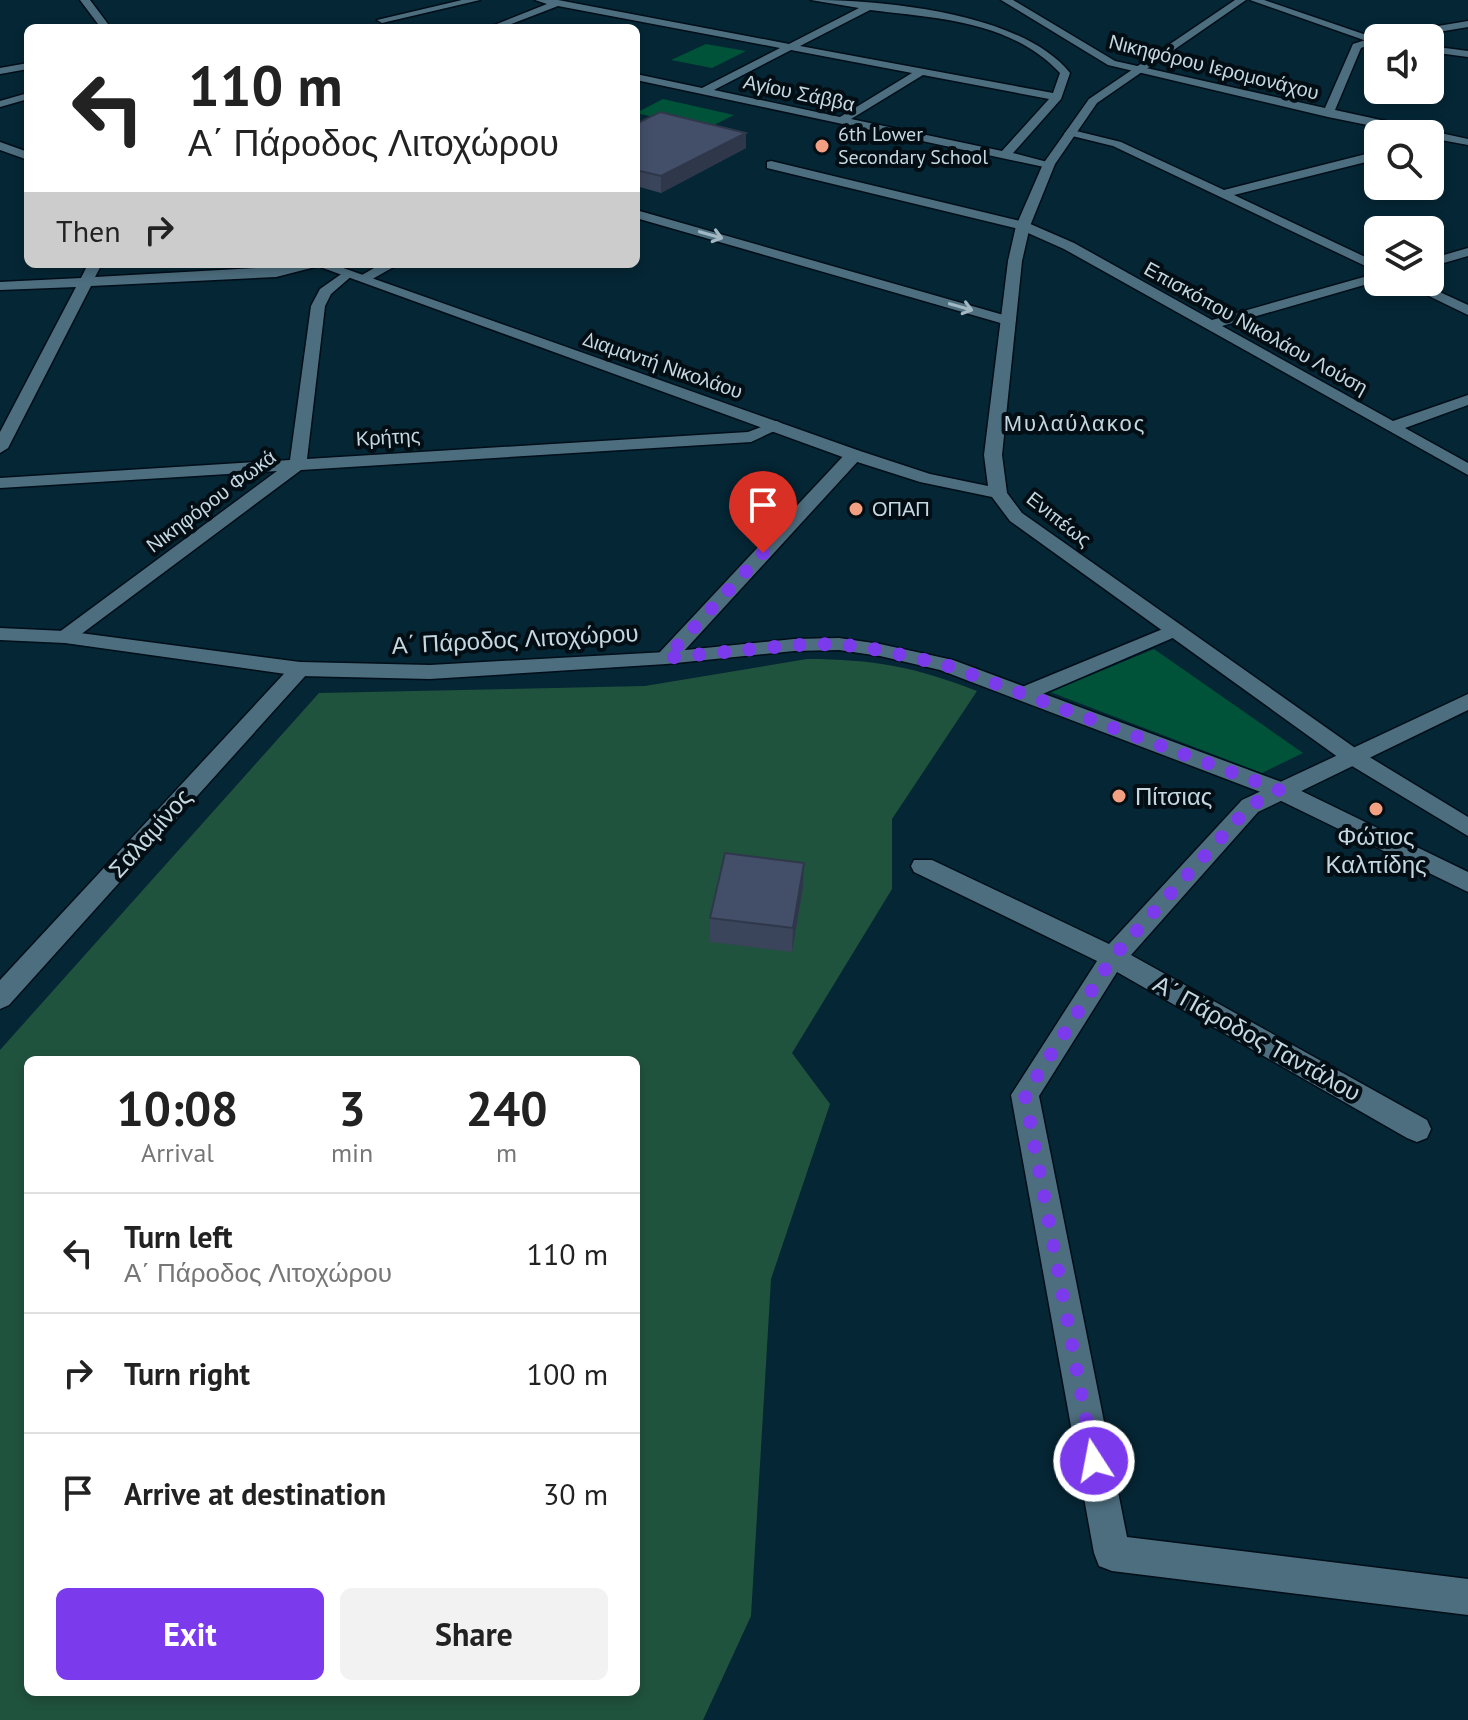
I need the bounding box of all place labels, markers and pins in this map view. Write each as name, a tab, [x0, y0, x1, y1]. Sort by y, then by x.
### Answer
place label: 6th Lower Secondary School	[838, 121, 988, 170]
marker: 6th Lower Secondary School	[813, 137, 831, 155]
pin	[729, 471, 797, 553]
place label: ΟΠΑΠ	[872, 496, 930, 522]
marker: ΟΠΑΠ	[847, 500, 865, 518]
place label: Πίτσιας	[1135, 781, 1212, 812]
marker: Πίτσιας	[1110, 787, 1128, 805]
marker: Φώτιος Καλπίδης	[1367, 800, 1385, 818]
place label: Φώτιος Καλπίδης	[1325, 821, 1427, 880]

